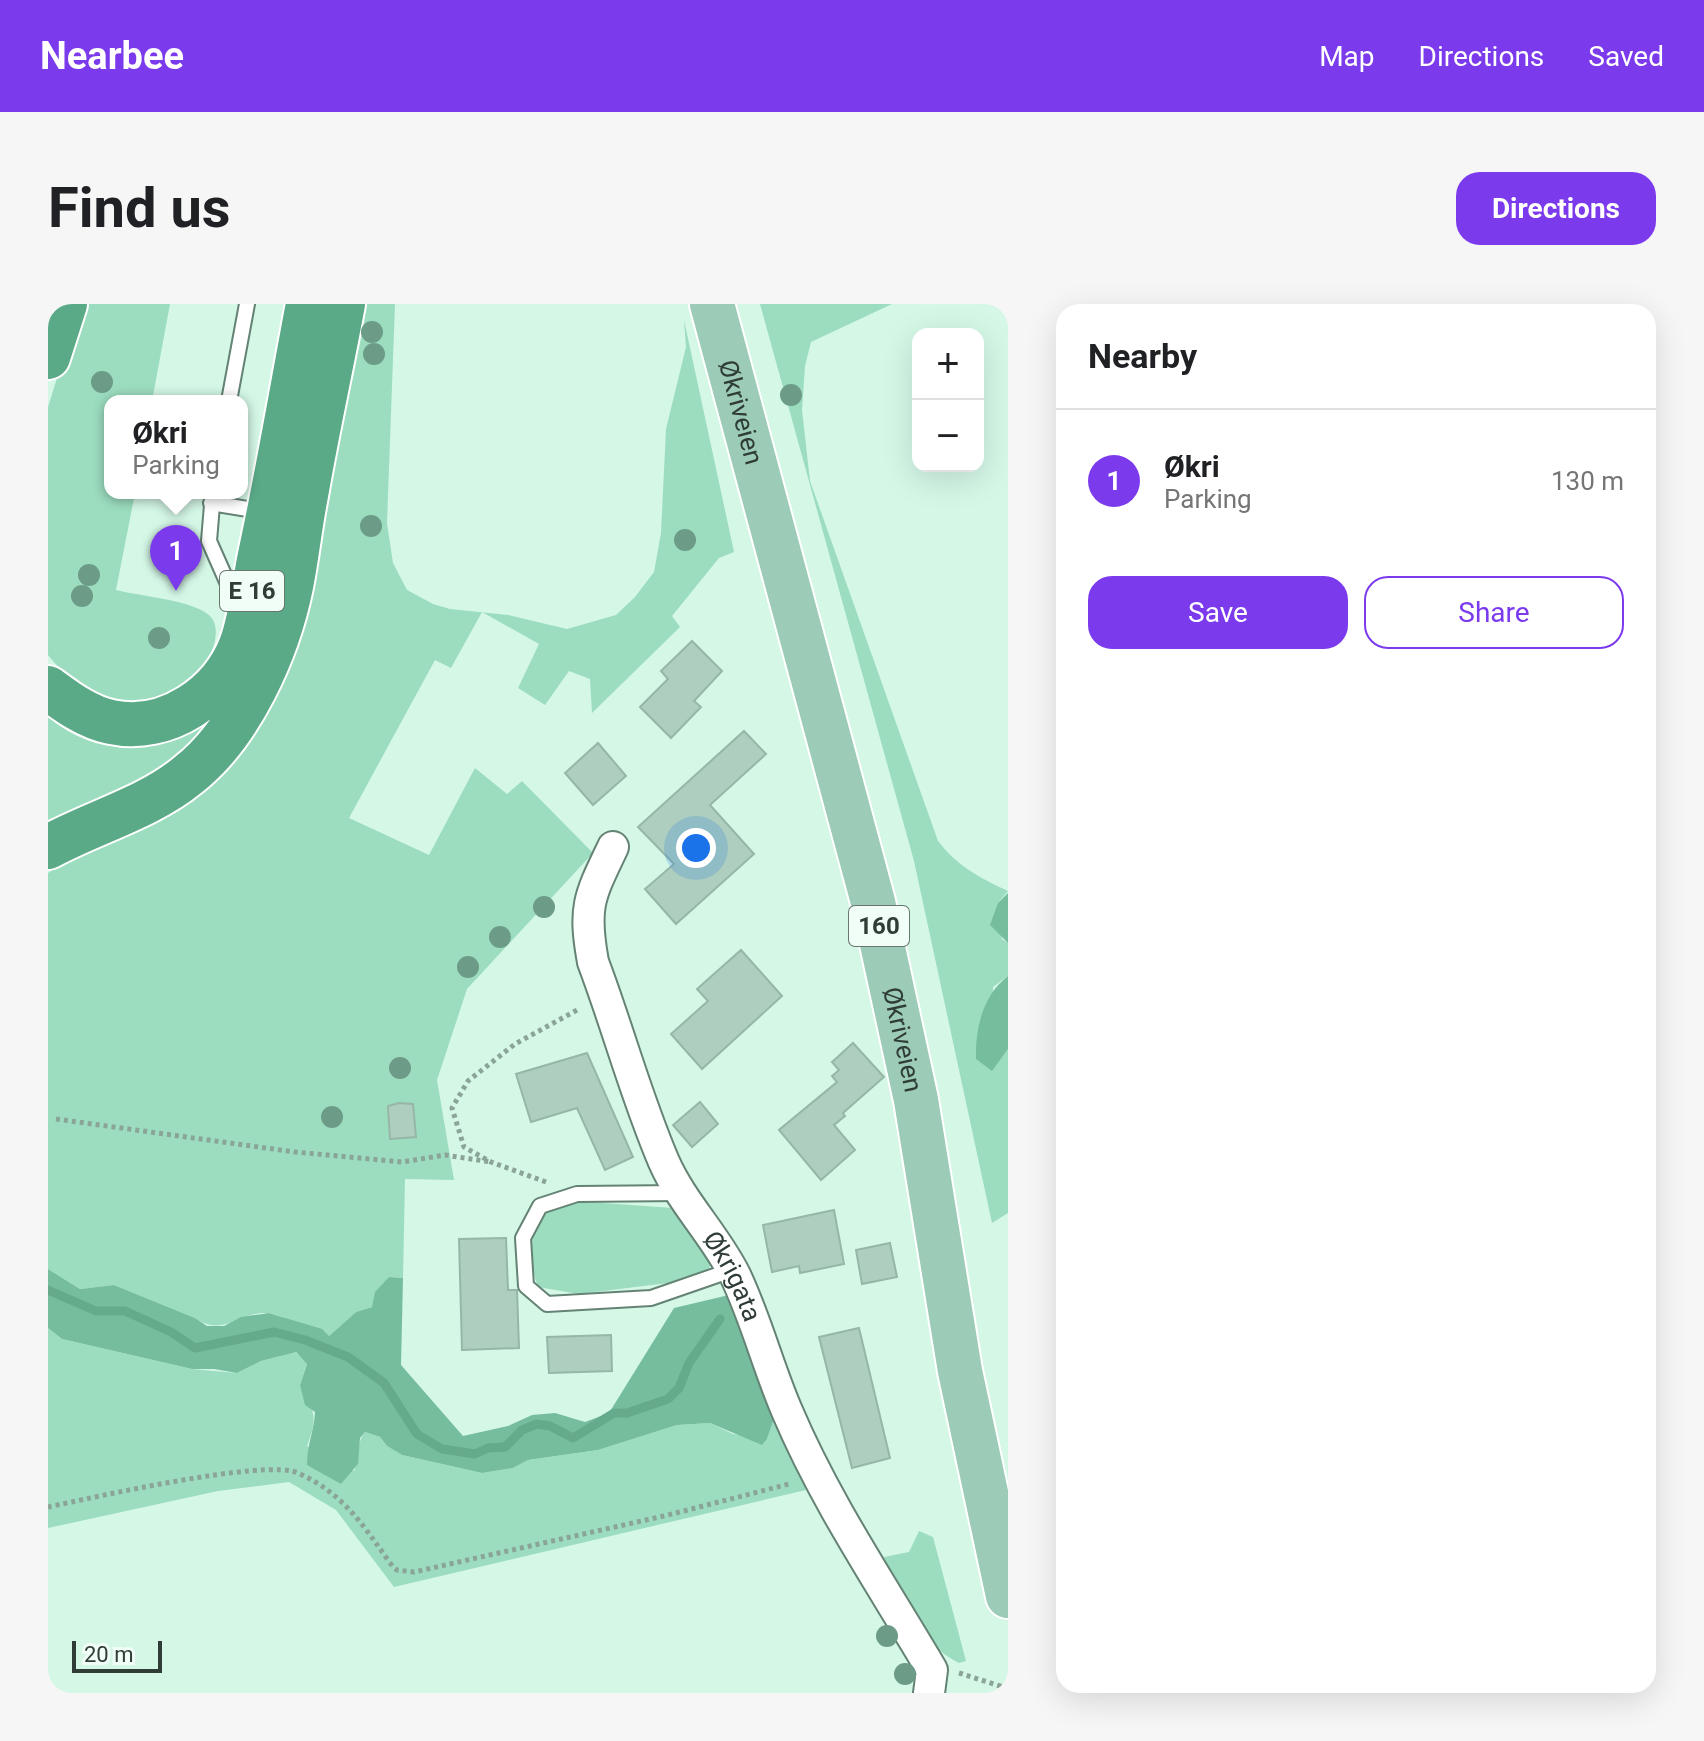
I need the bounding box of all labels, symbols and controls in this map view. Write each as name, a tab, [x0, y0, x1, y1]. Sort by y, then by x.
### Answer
text: Nearbee	[40, 34, 184, 78]
text: Map	[1319, 40, 1375, 73]
text: Directions	[1419, 40, 1544, 73]
text: Saved	[1588, 40, 1664, 73]
button: Directions	[1456, 172, 1656, 245]
text: Find us	[48, 175, 231, 241]
map controls	[912, 328, 984, 472]
button: +	[912, 328, 984, 400]
text: Nearby	[1088, 336, 1197, 376]
street label: Økriveien	[713, 357, 770, 468]
popup	[104, 395, 248, 499]
button: −	[912, 400, 984, 472]
text: Økri	[132, 415, 188, 450]
text: Økri	[1164, 449, 1220, 484]
text: Parking	[132, 450, 220, 480]
text: 1	[1107, 466, 1121, 496]
text: 130 m	[1551, 466, 1624, 496]
text: Parking	[1164, 484, 1252, 514]
pin: 1	[150, 525, 202, 591]
road number: E 16	[220, 571, 284, 611]
button: Save	[1088, 576, 1348, 649]
button: Share	[1364, 576, 1624, 649]
your location	[676, 828, 716, 868]
road number: 160	[849, 906, 909, 946]
street label: Økriveien	[877, 984, 929, 1095]
street label: Økrigata	[697, 1225, 768, 1325]
scale bar	[72, 1637, 162, 1673]
text: 20 m	[84, 1642, 133, 1667]

